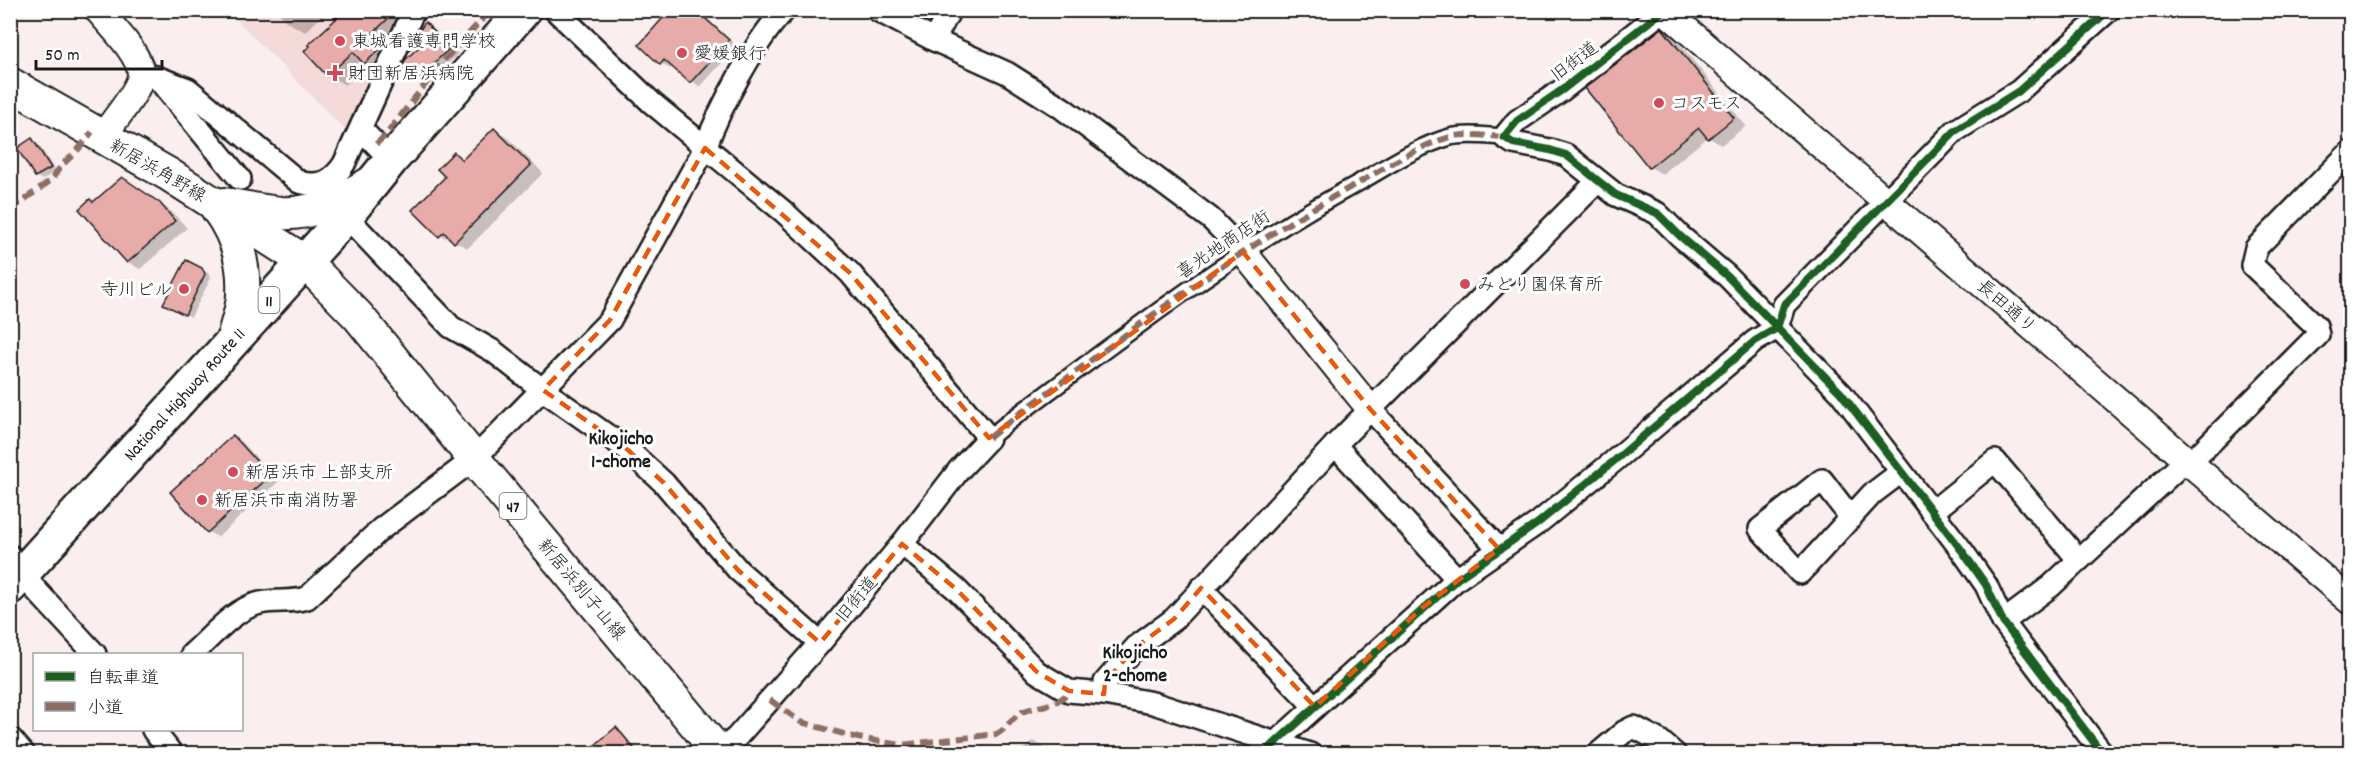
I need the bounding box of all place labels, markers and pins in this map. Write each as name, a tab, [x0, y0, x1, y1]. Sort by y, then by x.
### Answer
place label: 東城看護専門学校	[352, 31, 496, 56]
marker: 東城看護専門学校	[333, 34, 347, 48]
place label: 愛媛銀行	[694, 43, 766, 68]
marker: 愛媛銀行	[675, 46, 689, 60]
place label: 財団新居浜病院	[348, 63, 474, 88]
marker: 財団新居浜病院	[326, 64, 344, 82]
place label: コスモス	[1671, 93, 1742, 118]
marker: コスモス	[1652, 96, 1666, 110]
place label: みどり園保育所	[1477, 274, 1603, 299]
marker: みどり園保育所	[1458, 277, 1472, 291]
place label: 寺川ビル	[100, 279, 172, 304]
marker: 寺川ビル	[177, 282, 191, 296]
place label: 新居浜市 上部支所	[245, 462, 393, 487]
marker: 新居浜市 上部支所	[226, 465, 240, 479]
place label: 新居浜市南消防署	[214, 490, 358, 515]
marker: 新居浜市南消防署	[195, 493, 209, 507]

